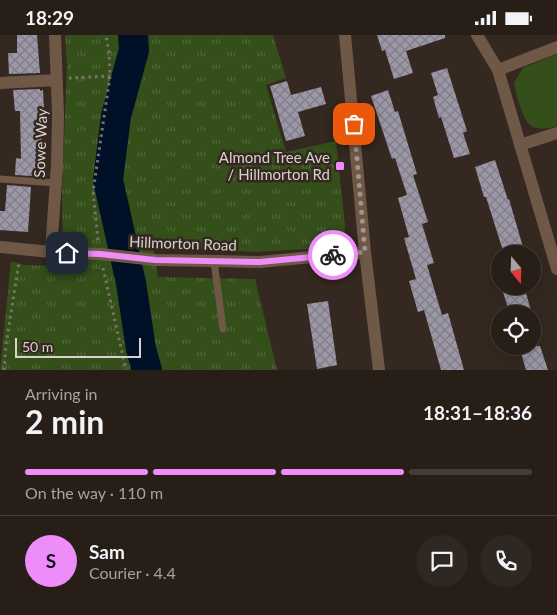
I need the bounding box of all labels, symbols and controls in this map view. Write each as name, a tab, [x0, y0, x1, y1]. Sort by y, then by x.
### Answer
text: 18:29	[25, 6, 74, 29]
pin	[333, 103, 375, 145]
street label: Sowe Way	[30, 108, 50, 178]
icon: bag	[340, 110, 368, 138]
place label: Almond Tree Ave / Hillmorton Rd	[219, 148, 330, 183]
marker: Almond Tree Ave / Hillmorton Rd	[334, 160, 346, 172]
courier	[308, 230, 358, 280]
pin	[46, 232, 88, 274]
street label: Hillmorton Road	[129, 232, 237, 254]
icon: home	[53, 239, 81, 267]
icon: bike	[319, 241, 347, 269]
north arrow	[491, 245, 541, 295]
map controls	[491, 245, 541, 355]
button: locate	[491, 305, 541, 355]
scale bar	[15, 335, 141, 358]
text: 50 m	[22, 338, 53, 355]
text: Arriving in	[25, 384, 98, 403]
text: 18:31–18:36	[423, 401, 532, 424]
text: 2 min	[25, 402, 104, 441]
text: On the way · 110 m	[25, 483, 163, 502]
button: chat	[416, 535, 468, 587]
button: phone	[480, 535, 532, 587]
text: Sam	[89, 540, 125, 563]
text: S	[46, 549, 56, 572]
text: Courier · 4.4	[89, 563, 176, 582]

